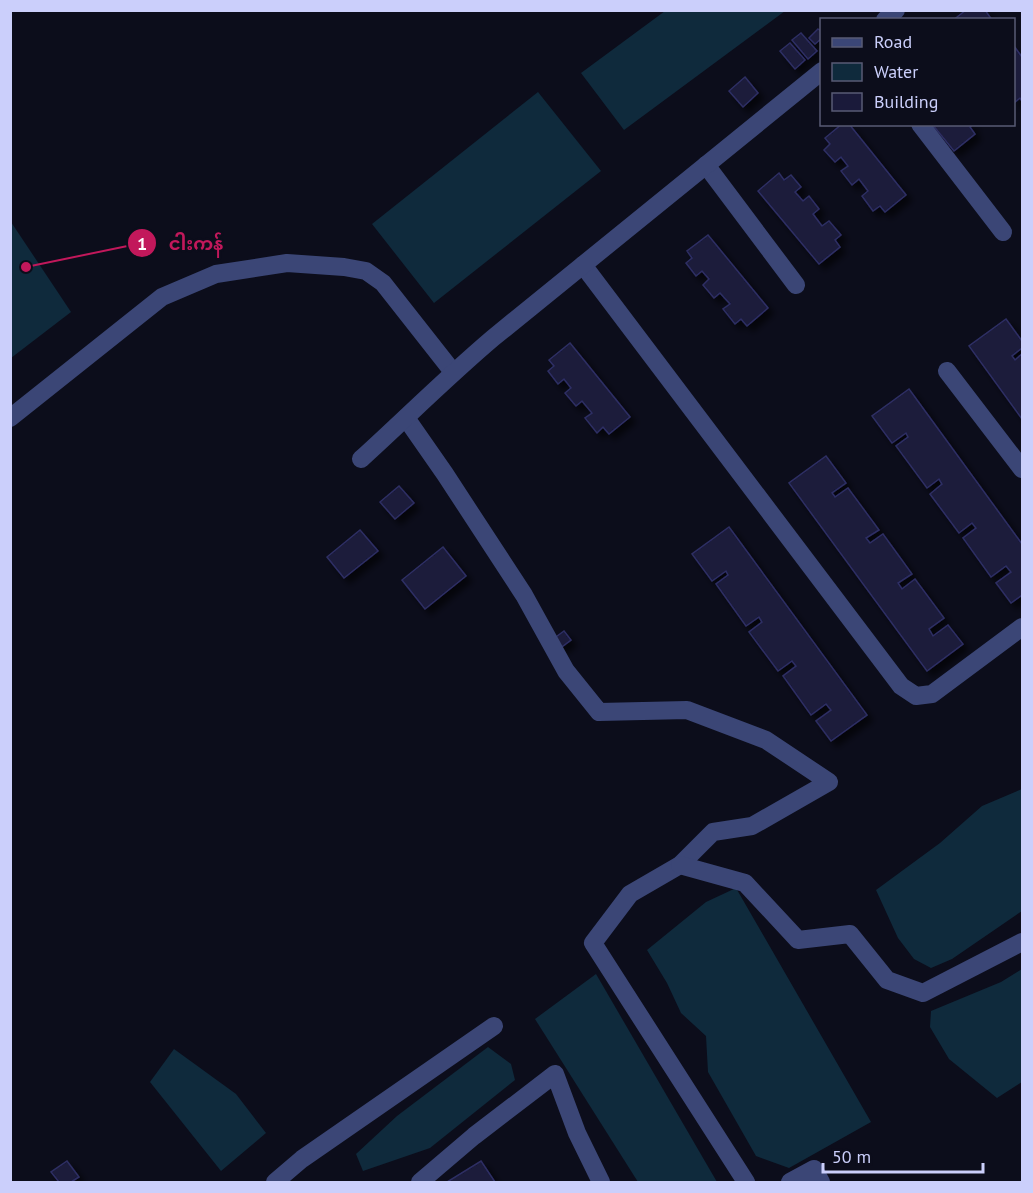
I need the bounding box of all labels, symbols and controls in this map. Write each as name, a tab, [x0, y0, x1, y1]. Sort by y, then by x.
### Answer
legend	[820, 18, 1015, 126]
text: Road	[874, 30, 912, 53]
text: Water	[874, 60, 918, 83]
text: Building	[874, 90, 938, 113]
callout: ငါးကန်	[127, 225, 236, 261]
text: 1	[137, 232, 147, 255]
text: ငါးကန်	[169, 232, 223, 258]
scale bar	[823, 1136, 984, 1174]
text: 50 m	[832, 1145, 871, 1168]

